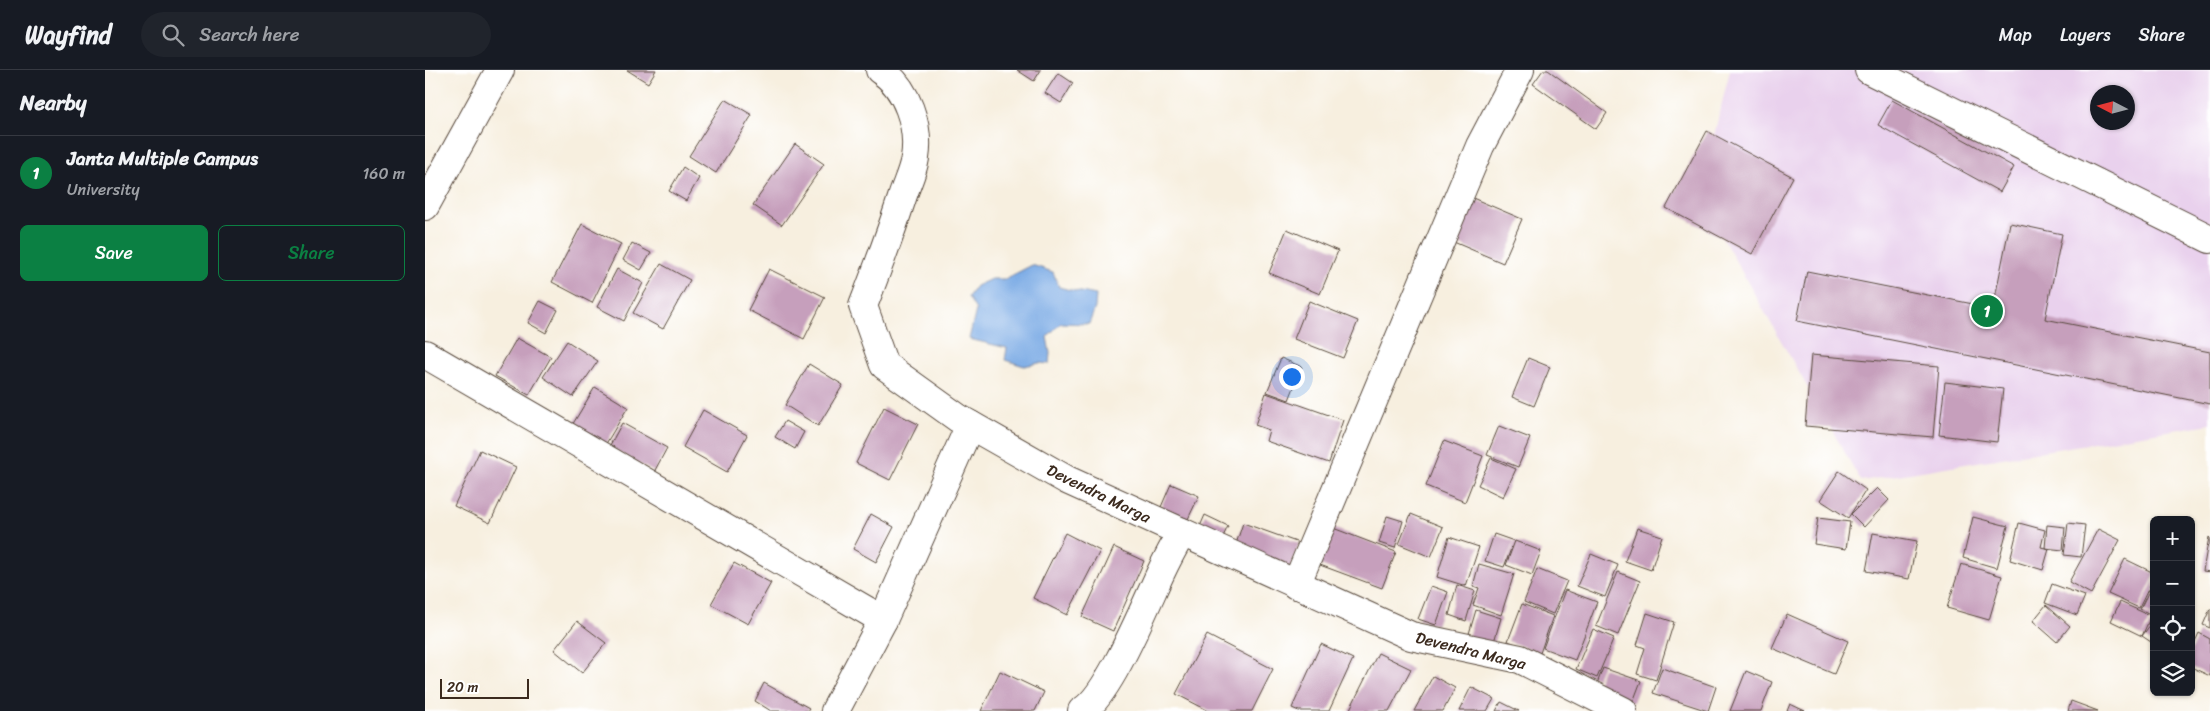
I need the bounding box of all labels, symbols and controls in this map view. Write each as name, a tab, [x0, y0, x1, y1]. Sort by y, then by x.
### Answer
search box	[141, 12, 491, 57]
text: Wayfind	[25, 14, 111, 56]
text: Search here	[199, 18, 299, 51]
text: Map	[1999, 19, 2032, 51]
text: Layers	[2060, 19, 2111, 51]
text: Share	[2139, 19, 2185, 51]
icon: search	[159, 21, 187, 49]
text: Nearby	[20, 84, 86, 122]
north arrow	[2090, 85, 2135, 130]
text: Janta Multiple Campus	[67, 142, 258, 175]
text: 1	[33, 159, 39, 188]
text: 160 m	[362, 159, 405, 188]
text: University	[67, 175, 140, 204]
button: Save	[20, 225, 208, 281]
button: Share	[218, 225, 405, 281]
pin: 1	[1971, 292, 2003, 330]
your location	[1279, 364, 1305, 390]
street label: Devendra Marga	[1042, 456, 1157, 532]
map controls	[2150, 516, 2195, 696]
button: +	[2150, 516, 2195, 561]
button: −	[2150, 561, 2195, 606]
button: locate	[2150, 606, 2195, 651]
street label: Devendra Marga	[1413, 623, 1530, 678]
button: layers	[2150, 651, 2195, 696]
text: 20 m	[447, 675, 478, 700]
scale bar	[440, 676, 529, 699]

